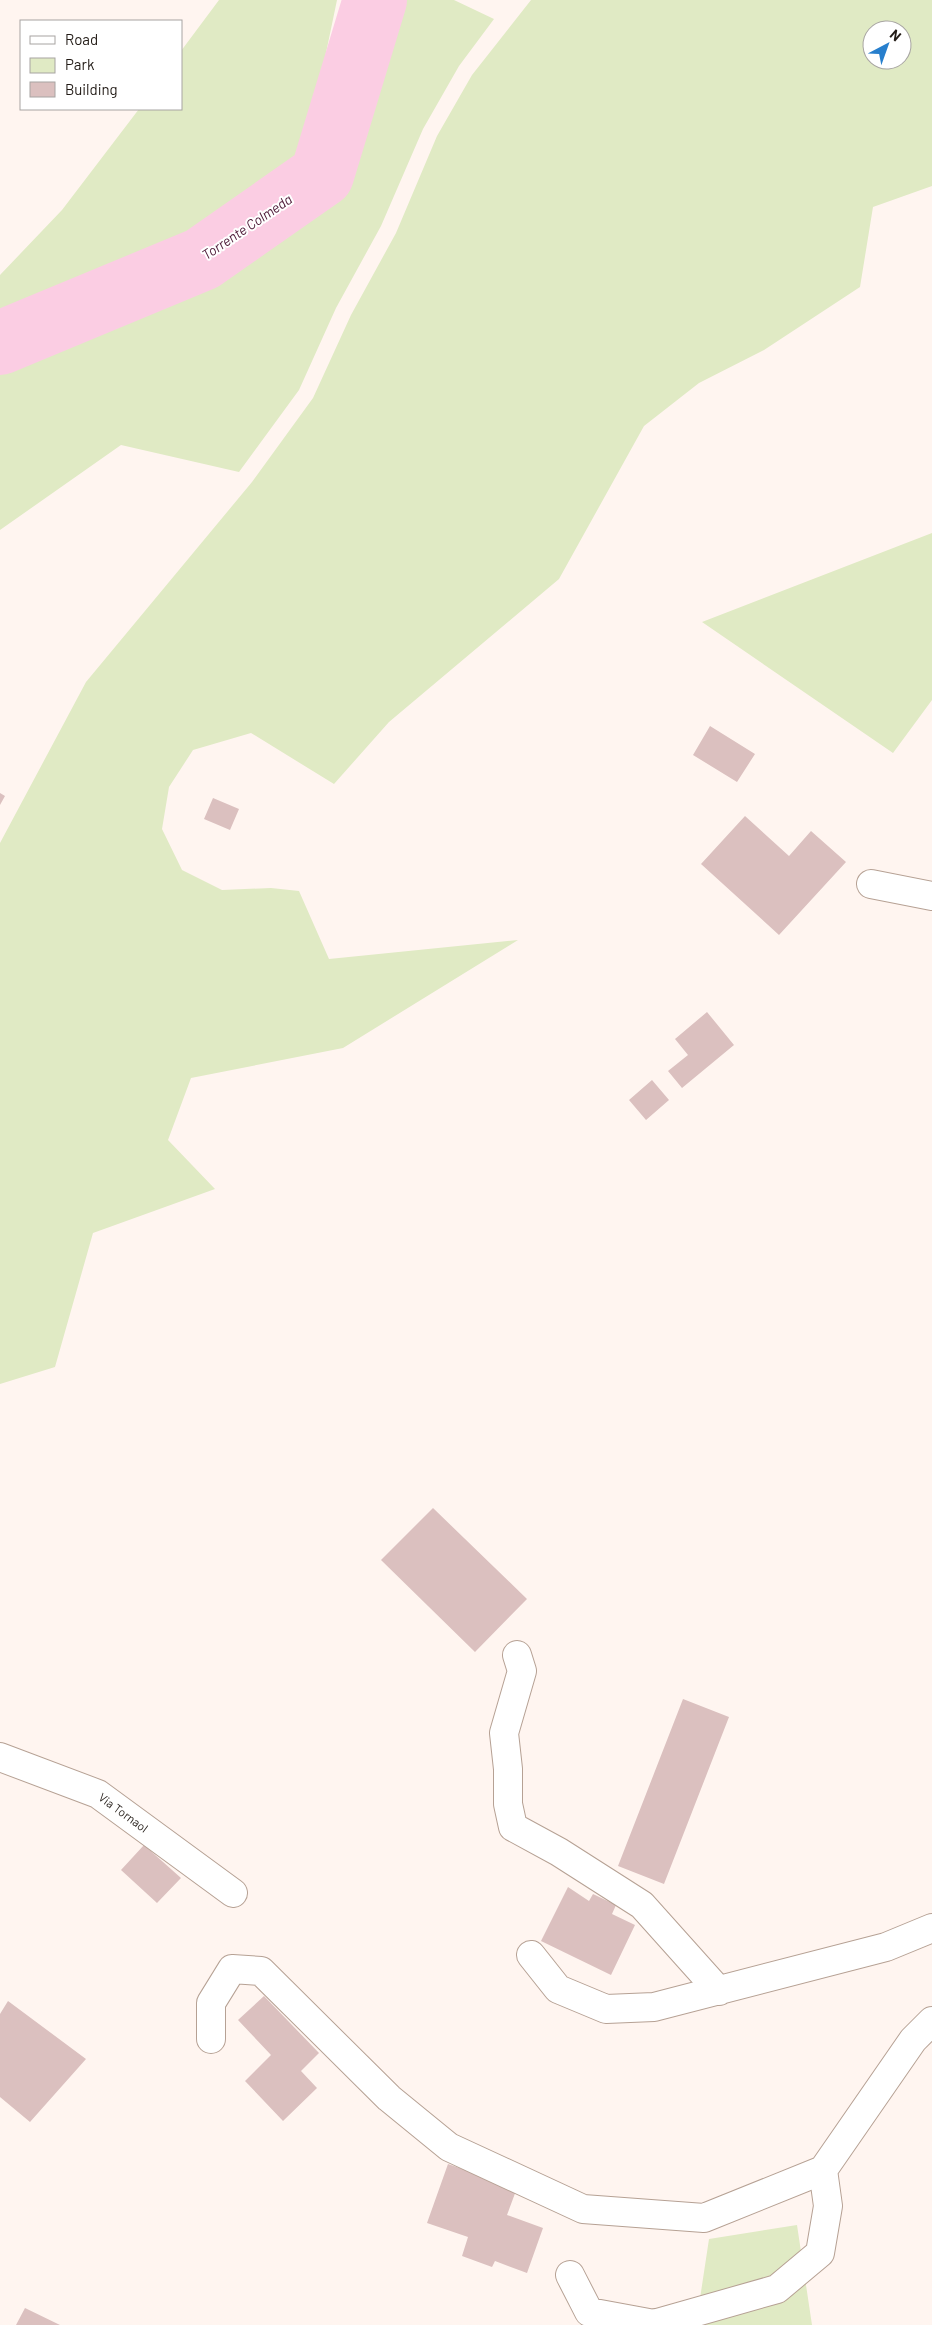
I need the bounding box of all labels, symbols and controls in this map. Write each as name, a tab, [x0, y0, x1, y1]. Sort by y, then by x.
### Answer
legend	[20, 20, 182, 110]
north arrow	[862, 20, 912, 70]
text: N	[887, 25, 905, 44]
text: Road	[65, 30, 98, 48]
text: Park	[65, 55, 95, 73]
text: Building	[65, 80, 118, 98]
water label: Torrente Colmeda	[198, 190, 295, 263]
street label: Via Tornaol	[96, 1790, 151, 1835]

